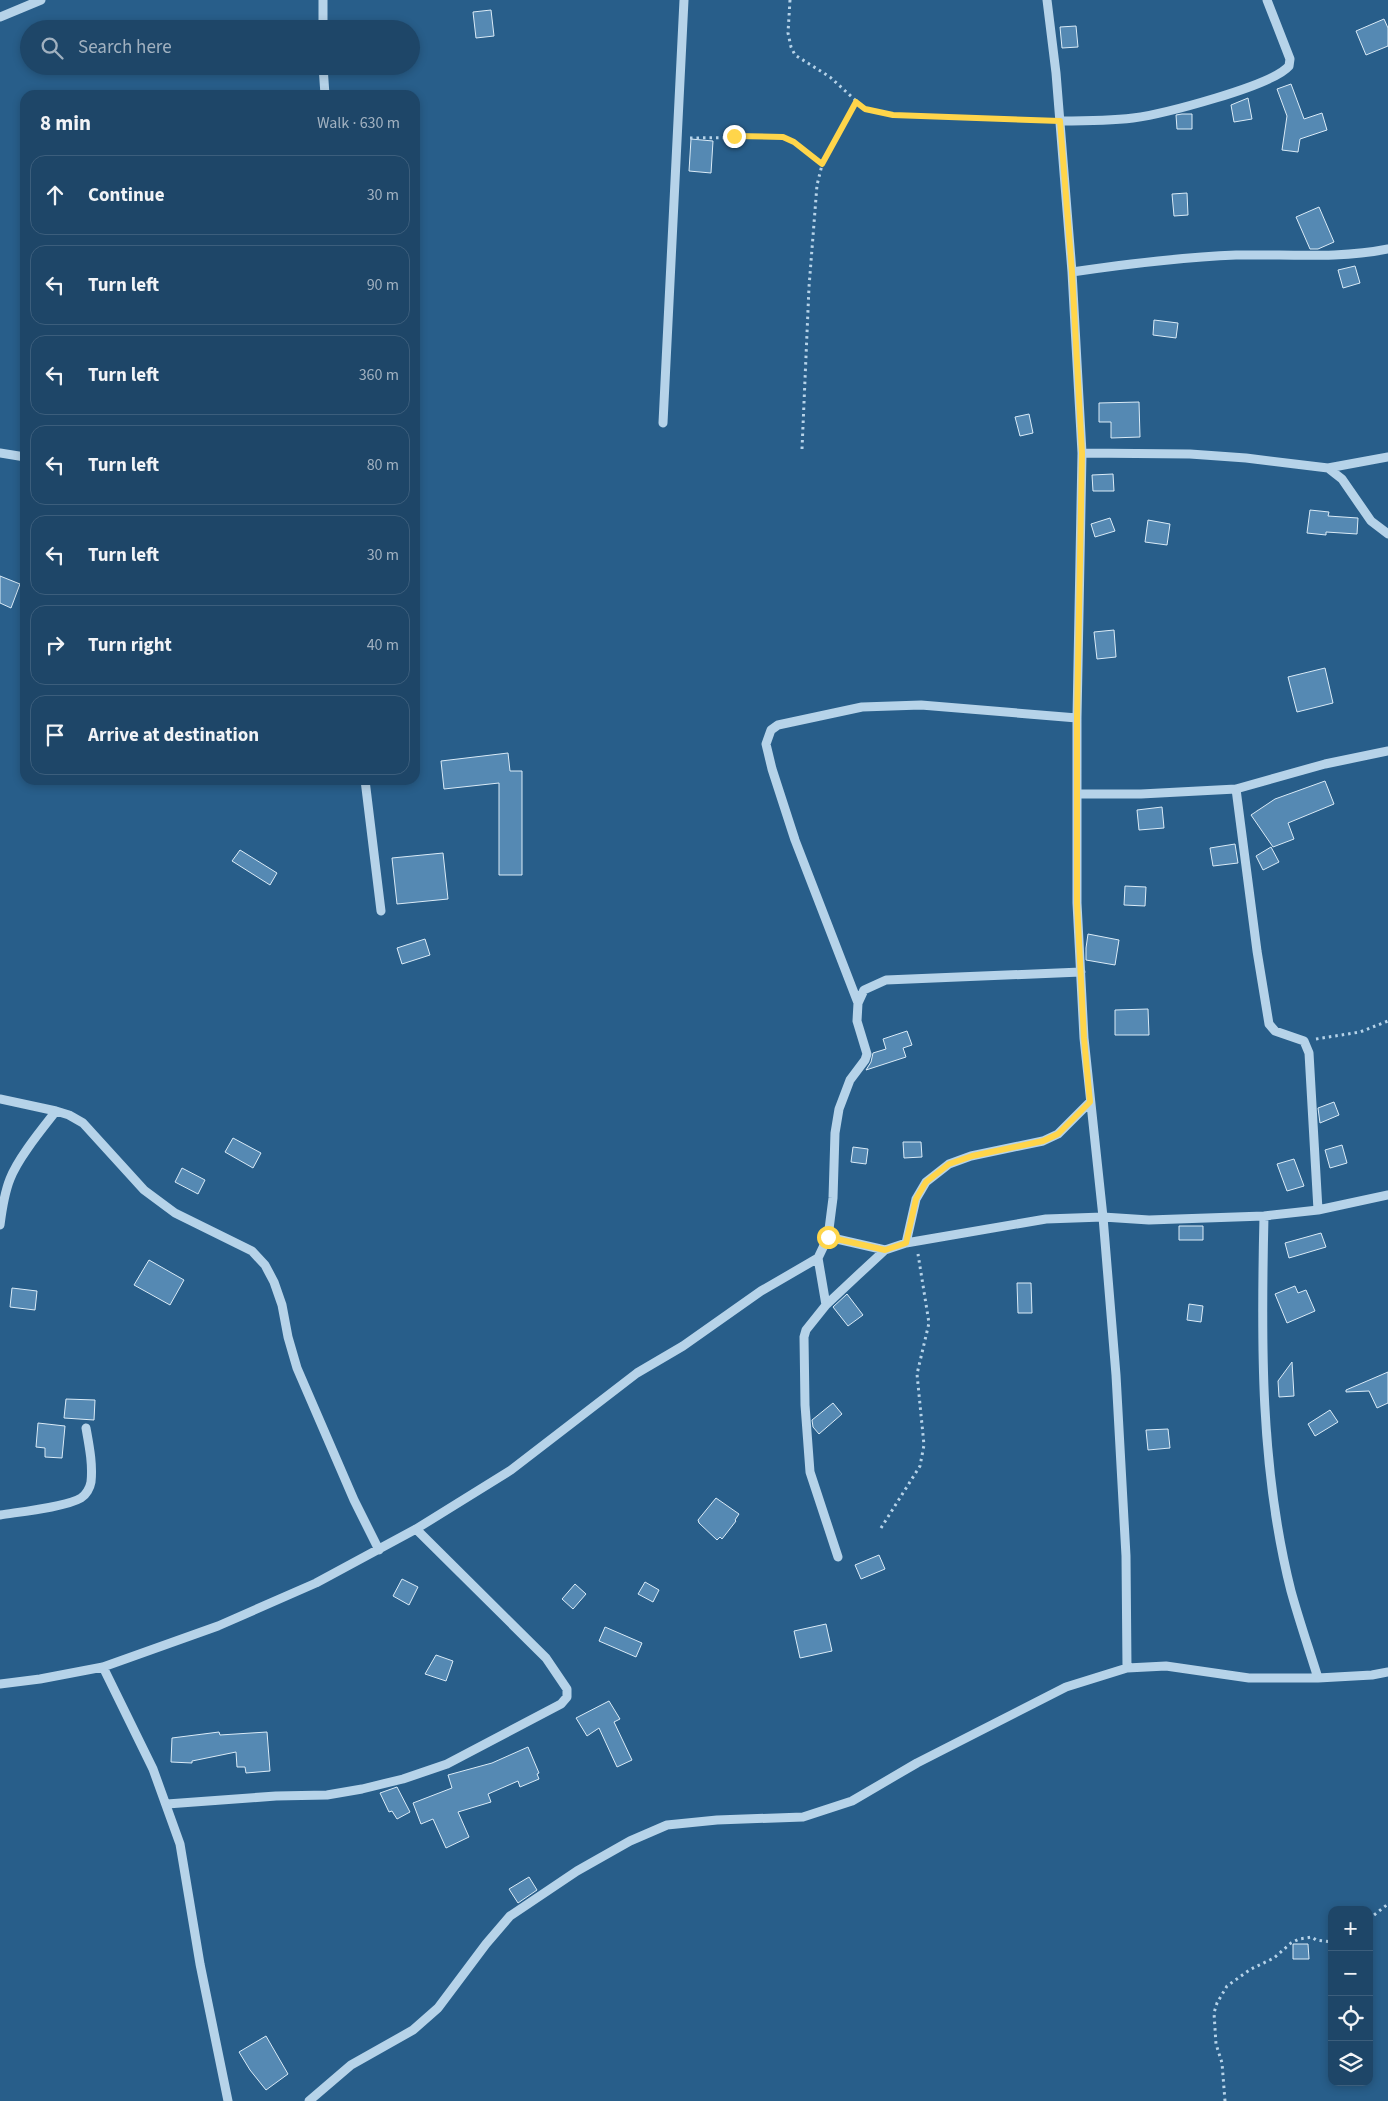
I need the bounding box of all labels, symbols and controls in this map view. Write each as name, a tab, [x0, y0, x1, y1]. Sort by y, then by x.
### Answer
search box	[20, 20, 420, 75]
icon: search	[38, 34, 66, 62]
text: Search here	[78, 34, 172, 61]
text: 8 min	[40, 108, 91, 138]
text: Walk · 630 m	[317, 112, 400, 134]
route end	[723, 125, 746, 148]
icon: ahead	[41, 181, 69, 209]
text: Continue	[88, 182, 165, 209]
text: 30 m	[367, 184, 399, 206]
icon: left	[41, 271, 69, 299]
text: Turn left	[88, 272, 159, 299]
text: 90 m	[367, 274, 399, 296]
icon: left	[41, 361, 69, 389]
text: Turn left	[88, 362, 159, 389]
text: 360 m	[359, 364, 399, 386]
icon: left	[41, 451, 69, 479]
text: Turn left	[88, 452, 159, 479]
text: 80 m	[367, 454, 399, 476]
icon: left	[41, 541, 69, 569]
text: Turn left	[88, 542, 159, 569]
text: 30 m	[367, 544, 399, 566]
icon: right	[41, 631, 69, 659]
text: Turn right	[88, 632, 172, 659]
text: 40 m	[367, 634, 399, 656]
icon: arrive	[41, 721, 69, 749]
text: Arrive at destination	[88, 722, 259, 749]
route start	[817, 1226, 840, 1249]
map controls	[1328, 1906, 1373, 2086]
button: +	[1328, 1906, 1373, 1951]
button: −	[1328, 1951, 1373, 1996]
button: locate	[1328, 1996, 1373, 2041]
button: layers	[1328, 2041, 1373, 2086]

